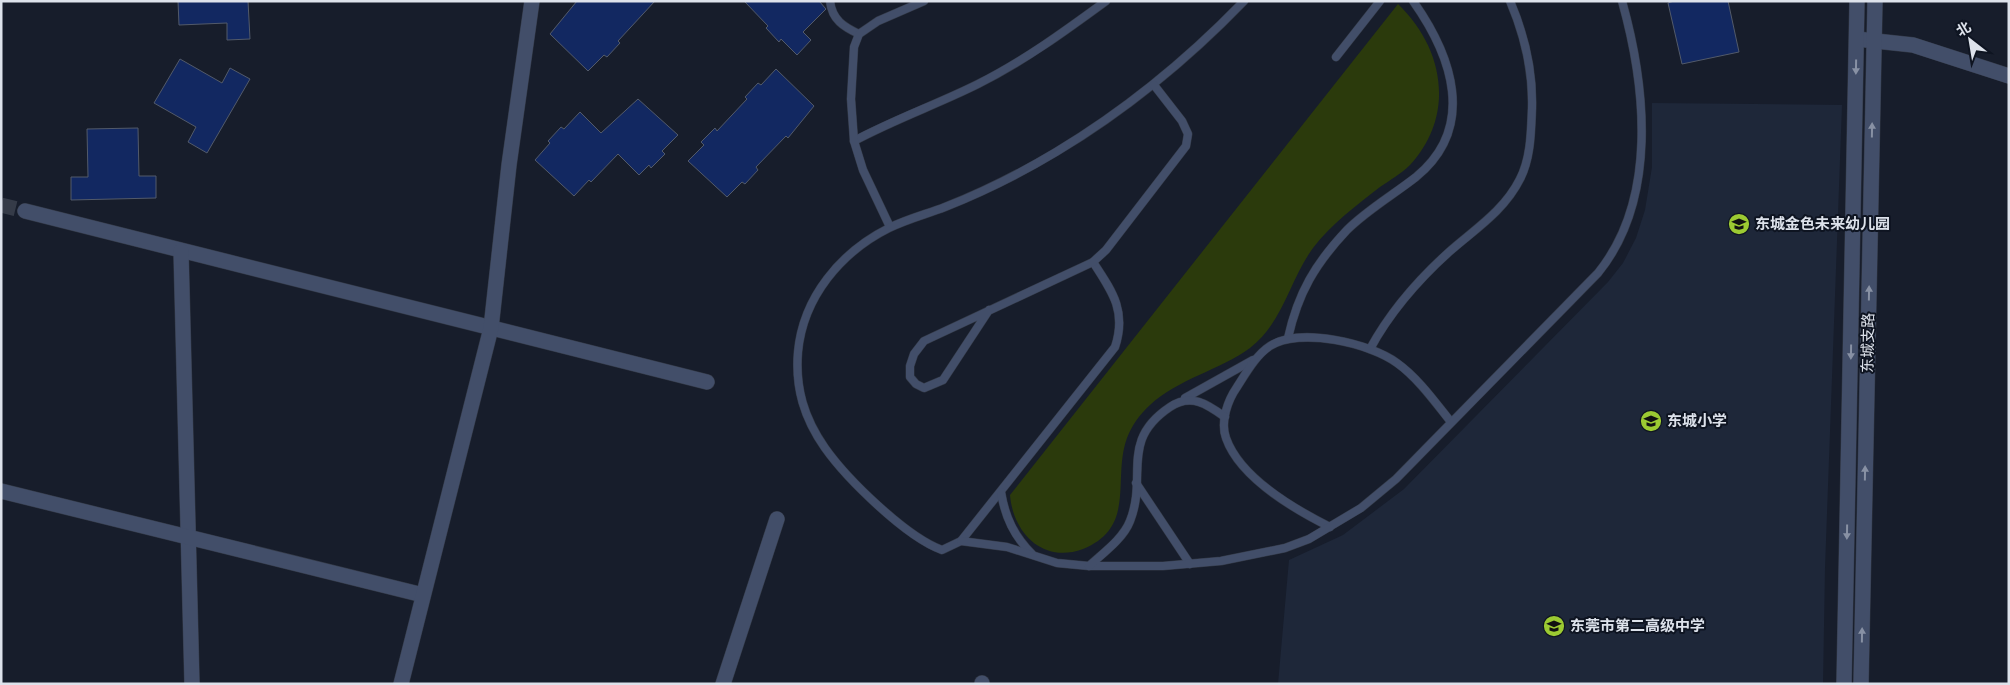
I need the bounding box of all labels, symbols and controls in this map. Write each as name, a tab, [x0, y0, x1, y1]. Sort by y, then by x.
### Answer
north arrow	[1945, 15, 1995, 65]
text: 北	[1953, 18, 1974, 40]
one-way arrow	[1852, 60, 1860, 76]
one-way arrow	[1869, 122, 1877, 138]
school or university icon: 东城金色未来幼儿园	[1727, 212, 1751, 236]
place label: 东城金色未来幼儿园	[1755, 215, 1890, 233]
one-way arrow	[1865, 284, 1873, 300]
street label: 东城支路	[1858, 313, 1878, 373]
one-way arrow	[1846, 345, 1854, 361]
school or university icon: 东城小学	[1639, 409, 1663, 433]
place label: 东城小学	[1667, 412, 1727, 430]
one-way arrow	[1862, 464, 1870, 480]
one-way arrow	[1843, 525, 1851, 541]
school or university icon: 东莞市第二高级中学	[1542, 614, 1566, 638]
place label: 东莞市第二高级中学	[1570, 617, 1705, 635]
one-way arrow	[1858, 627, 1866, 643]

